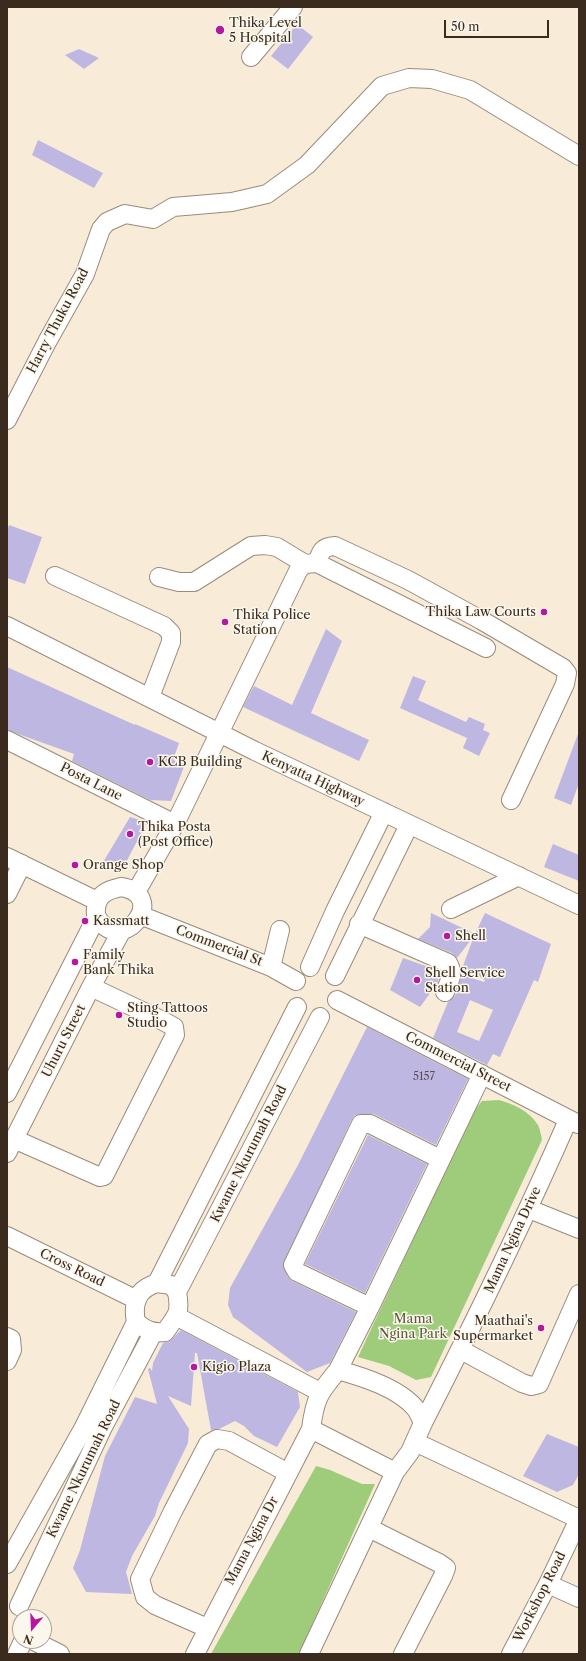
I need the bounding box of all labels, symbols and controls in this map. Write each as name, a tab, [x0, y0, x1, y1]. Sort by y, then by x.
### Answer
scale bar	[446, 12, 551, 38]
place label: Thika Level 5 Hospital	[229, 15, 302, 46]
text: 50 m	[451, 19, 480, 34]
marker: Thika Level 5 Hospital	[214, 24, 226, 36]
street label: Harry Thuku Road	[24, 266, 92, 376]
place label: Thika Law Courts	[426, 604, 536, 620]
place label: Thika Police Station	[233, 607, 311, 638]
marker: Thika Law Courts	[539, 607, 549, 617]
marker: Thika Police Station	[220, 617, 230, 627]
street label: Kenyatta Highway	[259, 748, 367, 810]
place label: KCB Building	[158, 754, 242, 770]
marker: KCB Building	[145, 757, 155, 767]
street label: Posta Lane	[57, 760, 125, 804]
place label: Thika Posta (Post Office)	[138, 819, 213, 850]
marker: Thika Posta (Post Office)	[125, 829, 135, 839]
place label: Orange Shop	[83, 857, 164, 873]
marker: Orange Shop	[70, 860, 80, 870]
place label: Kassmatt	[93, 913, 149, 929]
marker: Kassmatt	[80, 916, 90, 926]
street label: Commercial St	[173, 922, 265, 970]
place label: Shell	[455, 928, 486, 944]
marker: Shell	[442, 931, 452, 941]
place label: Family Bank Thika	[83, 947, 154, 978]
marker: Family Bank Thika	[70, 957, 80, 967]
place label: Shell Service Station	[425, 965, 505, 996]
marker: Shell Service Station	[412, 975, 422, 985]
place label: Sting Tattoos Studio	[127, 1000, 208, 1031]
street label: Uhuru Street	[39, 1002, 89, 1080]
marker: Sting Tattoos Studio	[114, 1010, 124, 1020]
street label: Commercial Street	[403, 1029, 513, 1095]
house number: 5157	[413, 1070, 435, 1084]
street label: Kwame Nkurumah Road	[208, 1083, 290, 1225]
street label: Mama Ngina Drive	[481, 1184, 545, 1296]
street label: Cross Road	[37, 1246, 107, 1290]
park label: Mama Ngina Park	[379, 1311, 447, 1342]
place label: Maathai's Supermarket	[453, 1313, 533, 1344]
marker: Maathai's Supermarket	[536, 1323, 546, 1333]
place label: Kigio Plaza	[202, 1359, 271, 1375]
marker: Kigio Plaza	[189, 1362, 199, 1372]
street label: Kwame Nkurumah Road	[44, 1398, 124, 1540]
street label: Mama Ngina Dr	[222, 1494, 282, 1588]
street label: Workshop Road	[510, 1549, 570, 1645]
north arrow	[12, 1609, 52, 1649]
text: N	[22, 1631, 35, 1648]

